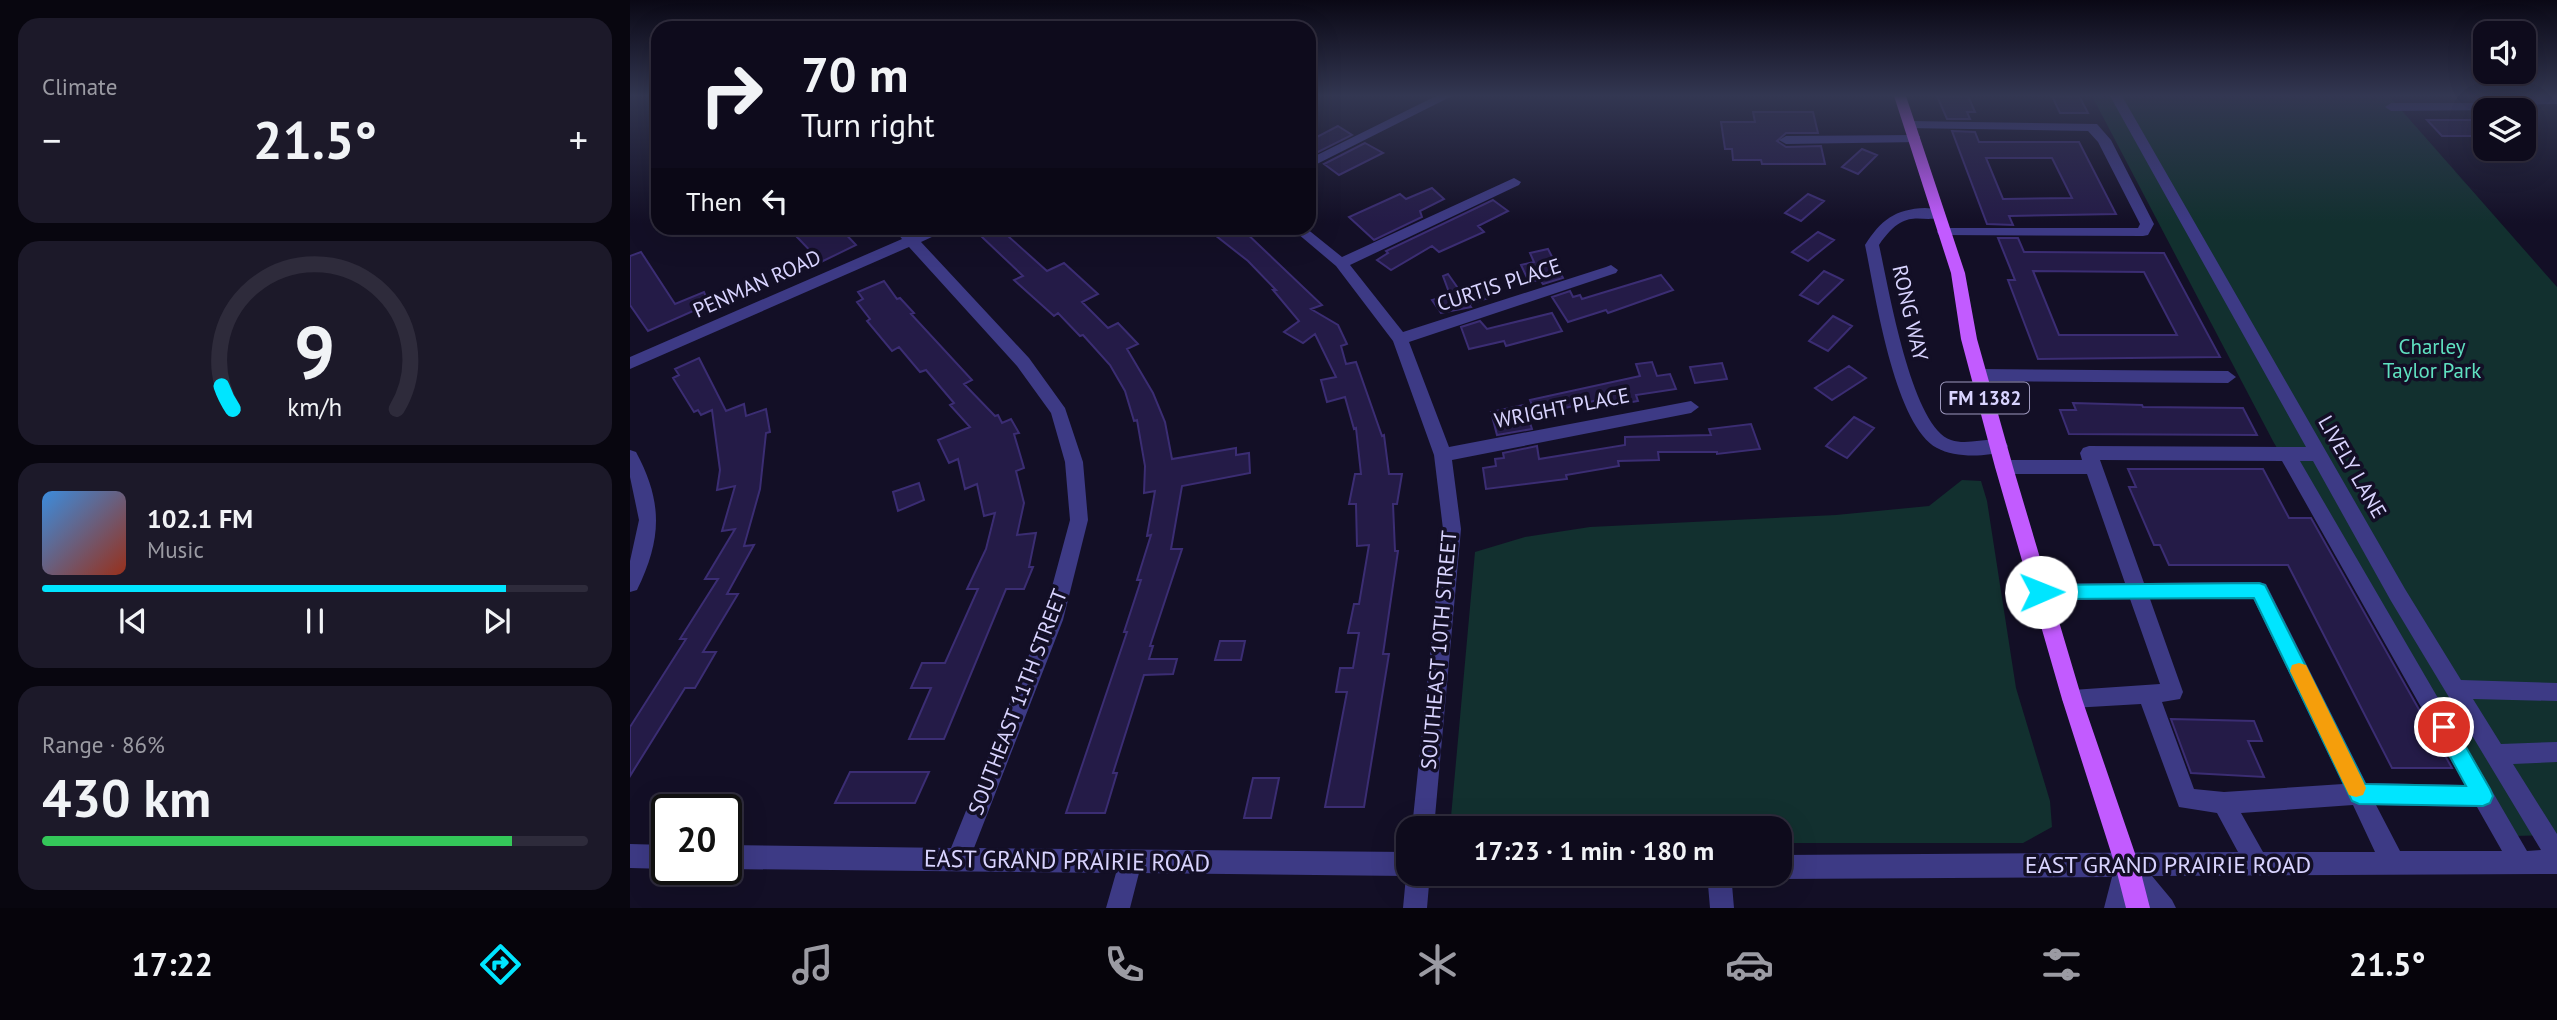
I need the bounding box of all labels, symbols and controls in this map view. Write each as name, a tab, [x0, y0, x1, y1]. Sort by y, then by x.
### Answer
map controls	[2473, 21, 2536, 161]
button: sound	[2473, 21, 2536, 84]
text: 70 m	[801, 42, 908, 106]
icon: right	[686, 49, 777, 140]
text: Climate	[42, 72, 117, 101]
button: layers	[2473, 98, 2536, 161]
text: Turn right	[801, 104, 935, 146]
text: 21.5°	[253, 106, 377, 173]
text: −	[42, 115, 61, 164]
text: +	[569, 115, 588, 164]
icon: left	[756, 182, 794, 220]
text: Then	[686, 185, 742, 218]
street label: PENMAN ROAD	[689, 243, 825, 324]
street label: CURTIS PLACE	[1433, 252, 1564, 317]
street label: RONG WAY	[1886, 262, 1935, 364]
text: 9	[294, 305, 336, 399]
park label: Charley Taylor Park	[2383, 333, 2481, 384]
street label: WRIGHT PLACE	[1492, 381, 1632, 434]
road number: FM 1382	[1941, 382, 2029, 414]
text: km/h	[288, 391, 342, 423]
street label: LIVELY LANE	[2312, 411, 2393, 523]
text: 102.1 FM	[147, 502, 253, 535]
street label: SOUTHEAST 10TH STREET	[1415, 529, 1462, 771]
text: Music	[147, 535, 204, 564]
position arrow	[2004, 555, 2078, 629]
street label: SOUTHEAST 11TH STREET	[962, 585, 1073, 819]
icon: previous	[114, 602, 152, 640]
icon: pause	[296, 602, 334, 640]
icon: next	[478, 602, 516, 640]
pin	[2414, 697, 2474, 757]
icon: arrive	[2425, 708, 2463, 746]
text: Range · 86%	[42, 730, 165, 759]
text: 430 km	[42, 764, 211, 831]
speed limit sign: 20	[651, 794, 742, 885]
text: 17:23 · 1 min · 180 m	[1474, 834, 1714, 867]
street label: EAST GRAND PRAIRIE ROAD	[924, 843, 1210, 878]
street label: EAST GRAND PRAIRIE ROAD	[2025, 849, 2311, 880]
icon: directions	[476, 940, 525, 989]
icon: music	[788, 940, 837, 989]
icon: phone	[1100, 940, 1149, 989]
icon: climate	[1413, 940, 1462, 989]
icon: car	[1725, 940, 1774, 989]
icon: filters	[2037, 940, 2086, 989]
text: 17:22	[132, 943, 213, 985]
text: 21.5°	[2349, 943, 2425, 985]

